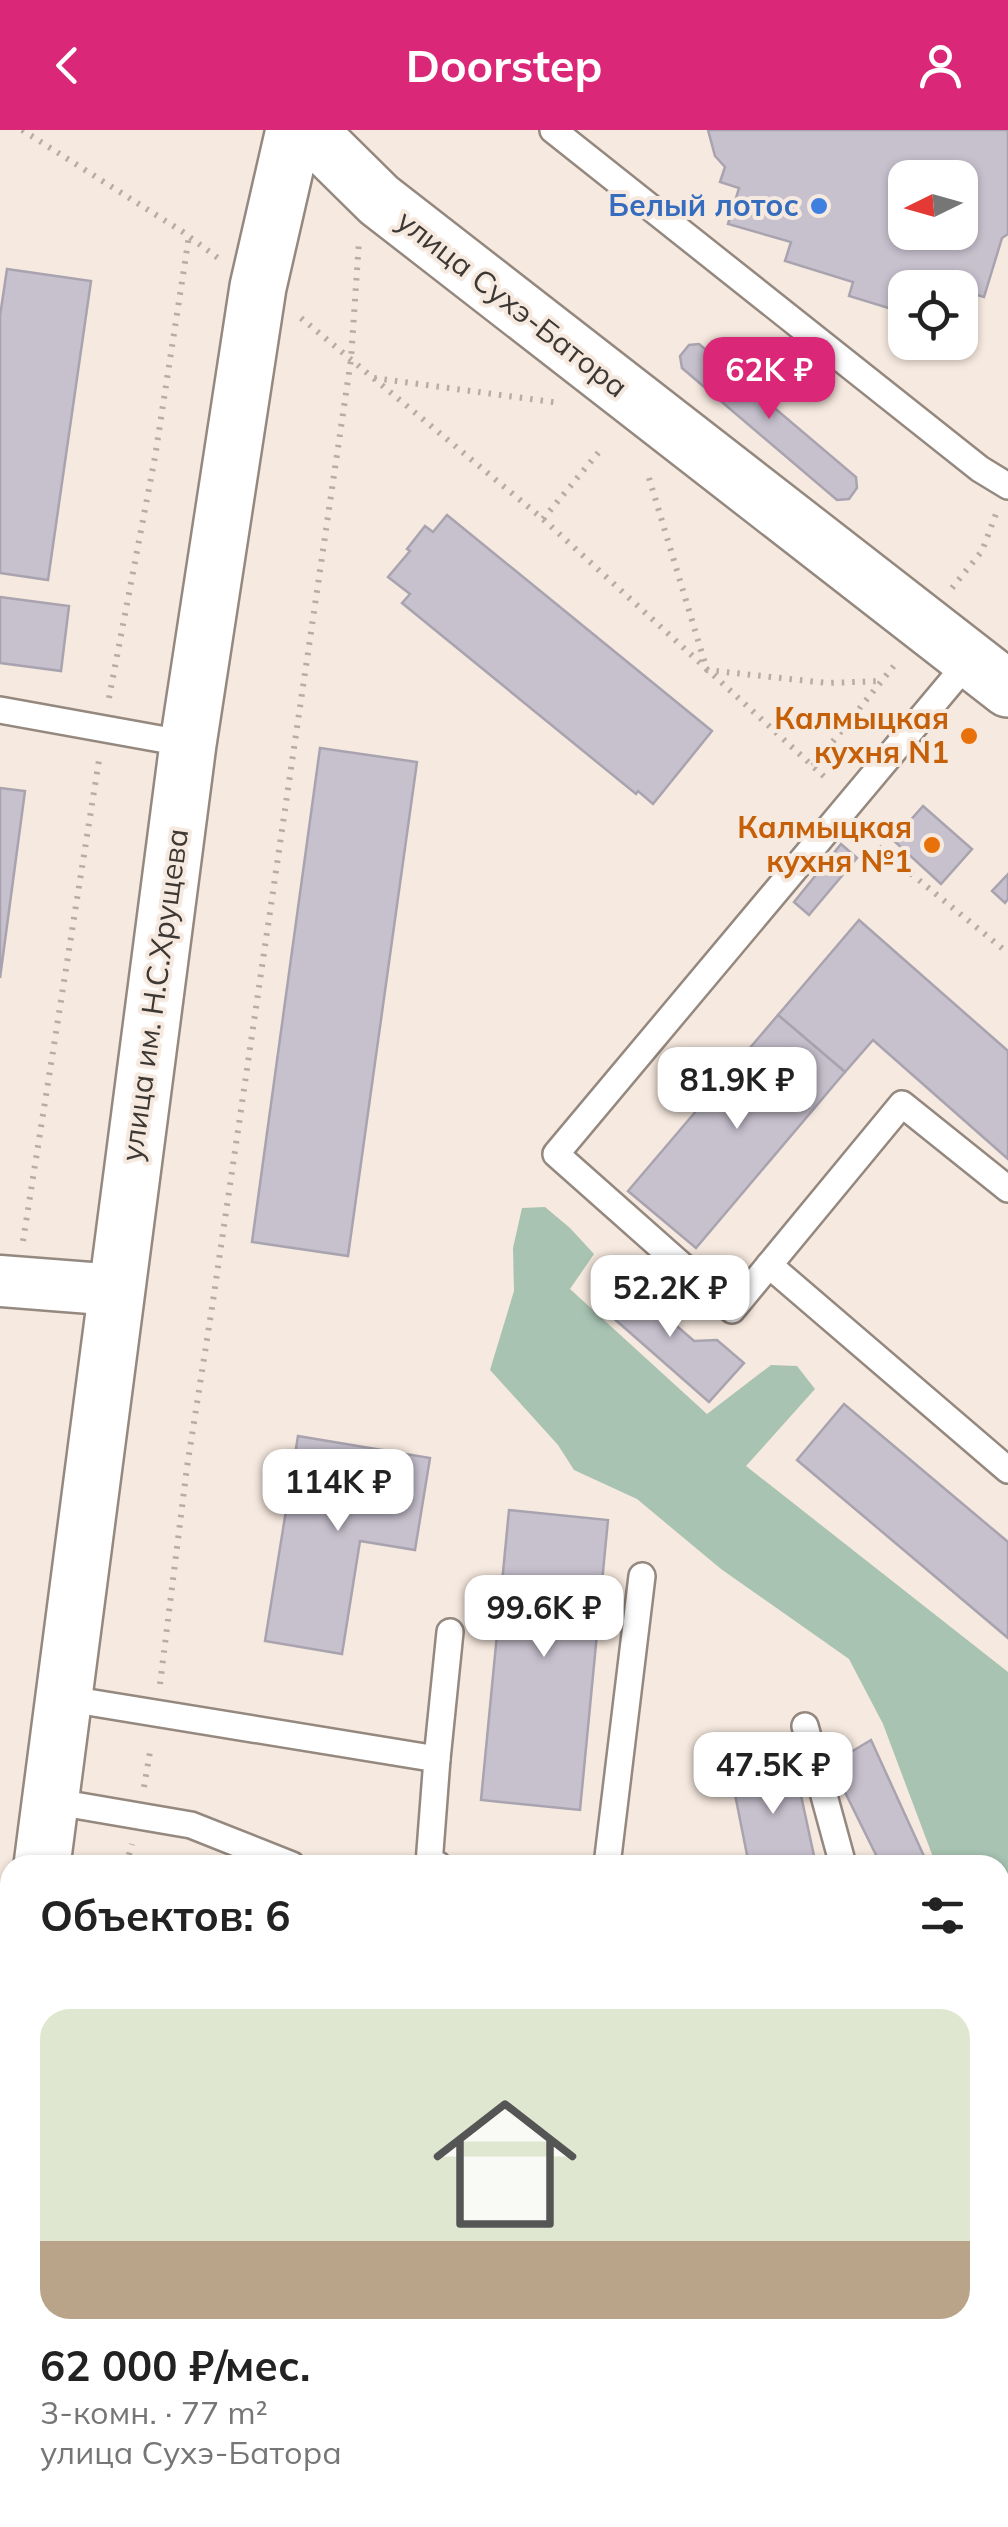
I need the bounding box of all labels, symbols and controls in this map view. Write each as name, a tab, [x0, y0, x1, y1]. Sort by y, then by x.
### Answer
text: Doorstep	[406, 37, 602, 93]
icon: back	[40, 38, 95, 93]
icon: person	[913, 38, 968, 93]
north arrow	[888, 160, 978, 250]
map controls	[888, 160, 978, 360]
place label: Белый лотос	[608, 186, 799, 224]
marker: Белый лотос	[808, 195, 830, 217]
street label: улица Сухэ-Батора	[389, 201, 636, 405]
button: locate	[888, 270, 978, 360]
pin: 62K ₽	[699, 337, 839, 422]
text: 62K ₽	[725, 349, 813, 389]
place label: Калмыцкая кухня N1	[774, 699, 949, 771]
marker: Калмыцкая кухня N1	[958, 725, 980, 747]
place label: Калмыцкая кухня №1	[737, 808, 912, 880]
street label: улица им. Н.С.Хрущева	[112, 826, 196, 1164]
marker: Калмыцкая кухня №1	[921, 834, 943, 856]
pin: 81.9K ₽	[645, 1047, 829, 1132]
text: 81.9K ₽	[680, 1059, 794, 1099]
pin: 52.2K ₽	[578, 1255, 762, 1340]
text: 52.2K ₽	[613, 1267, 727, 1307]
pin: 114K ₽	[257, 1449, 419, 1534]
text: 114K ₽	[285, 1461, 391, 1501]
pin: 99.6K ₽	[452, 1575, 636, 1660]
text: 99.6K ₽	[487, 1587, 601, 1627]
pin: 47.5K ₽	[681, 1732, 865, 1817]
text: 47.5K ₽	[716, 1744, 830, 1784]
icon: filters	[915, 1888, 970, 1943]
text: Объектов: 6	[40, 1889, 290, 1942]
icon: home	[415, 2074, 595, 2254]
text: 62 000 ₽/мес.	[40, 2339, 310, 2392]
text: 3-комн. · 77 m²	[40, 2392, 268, 2432]
text: улица Сухэ-Батора	[40, 2432, 342, 2472]

